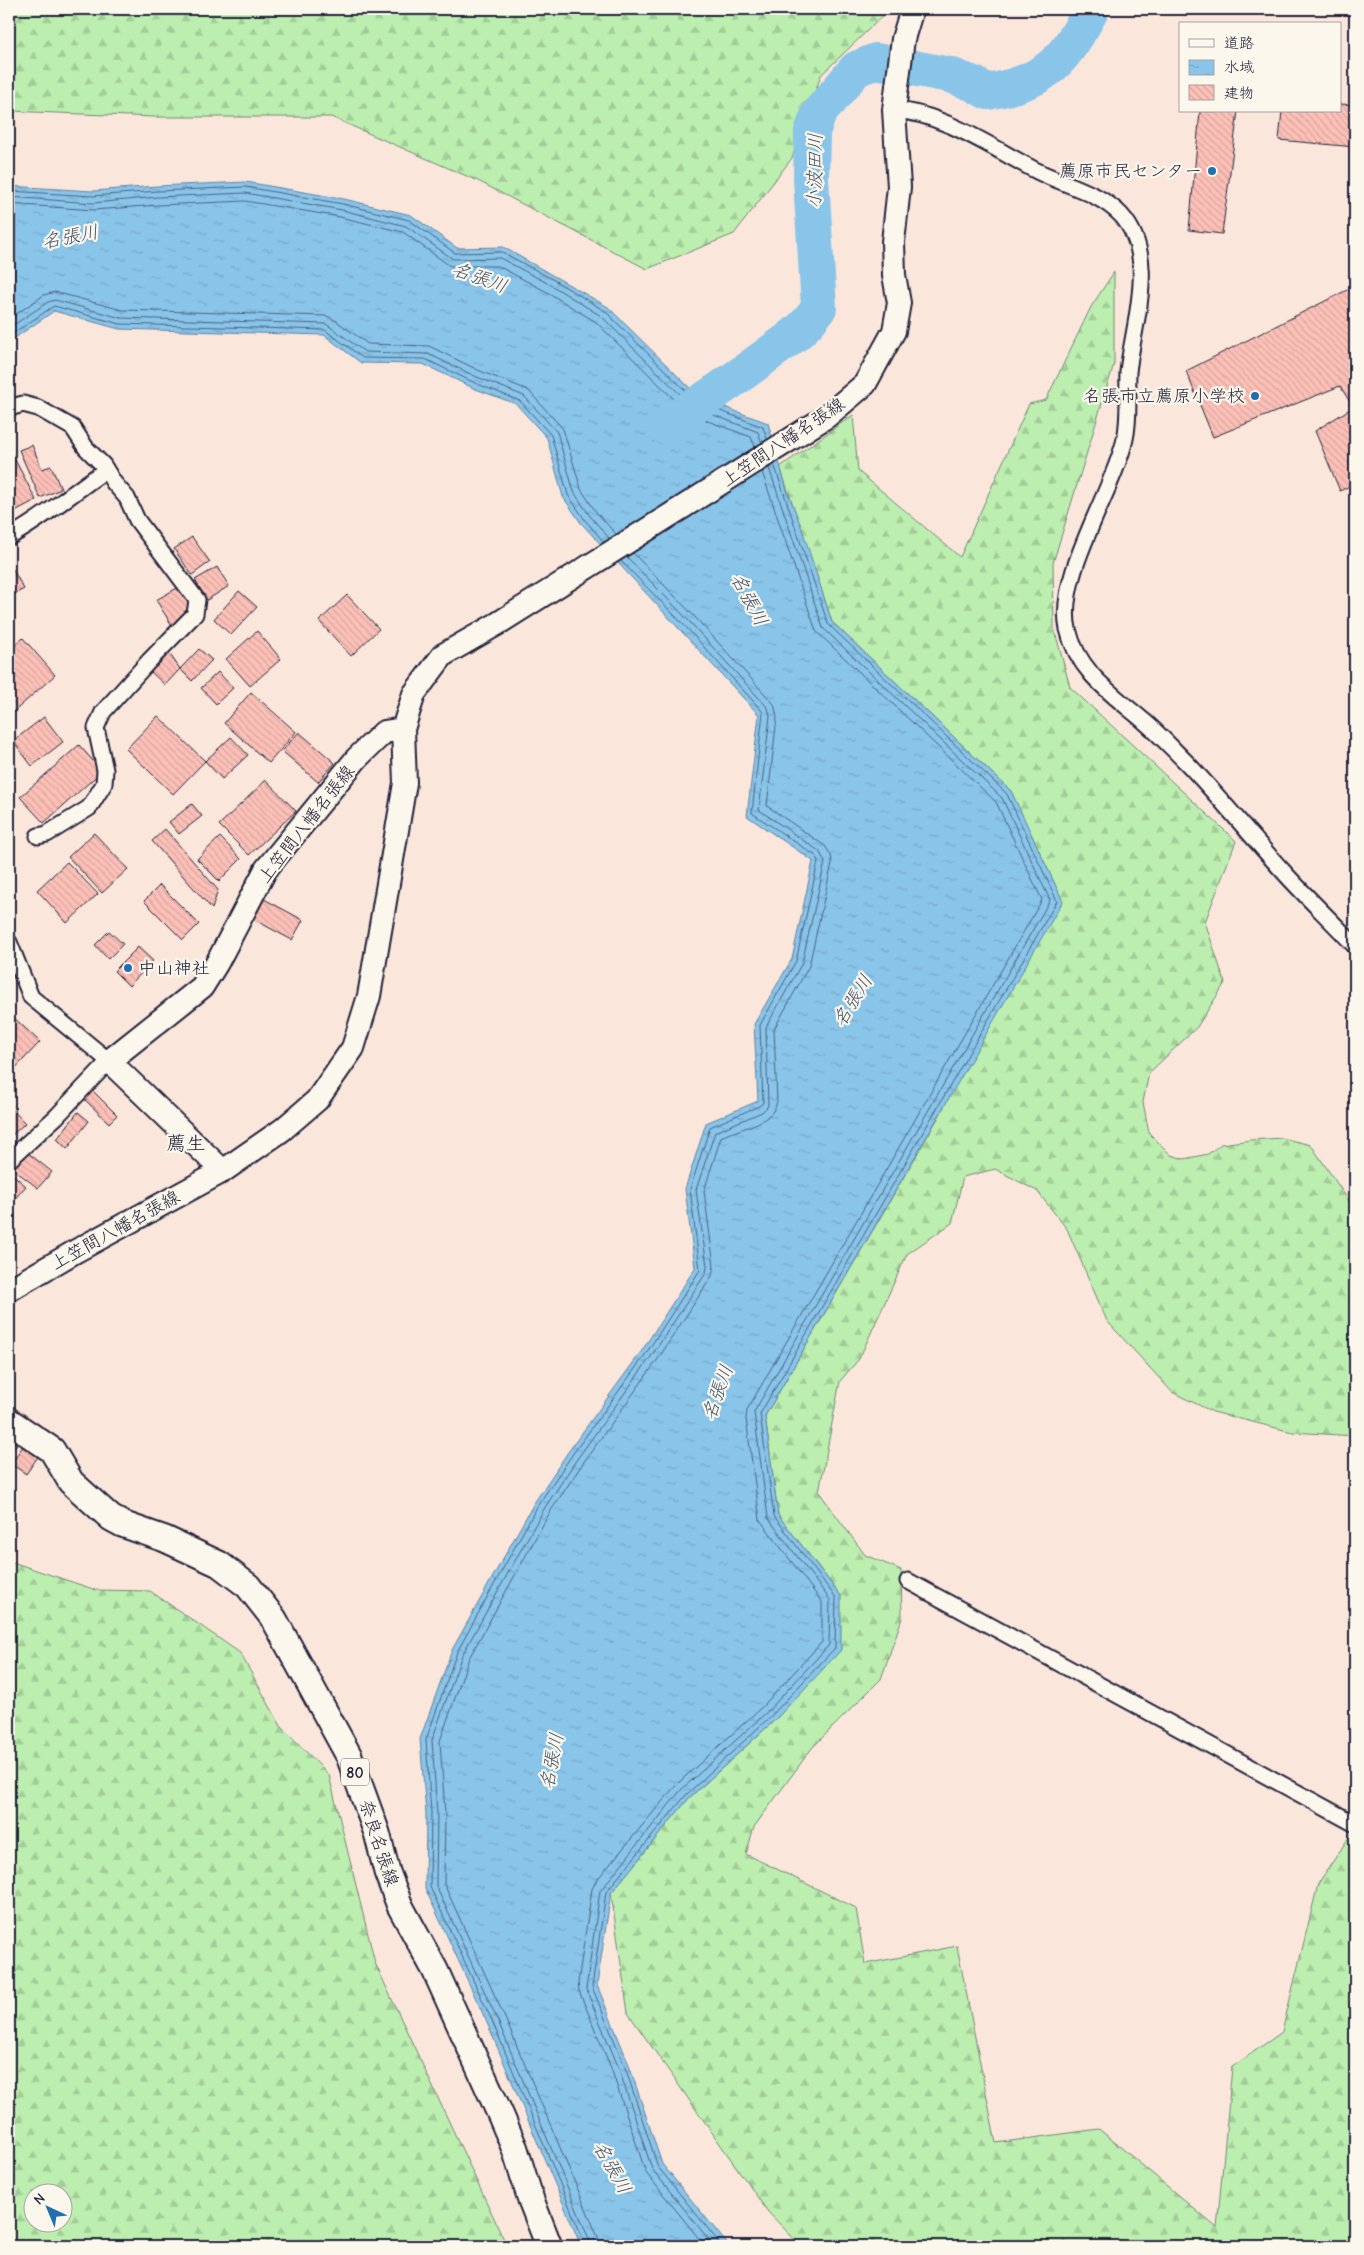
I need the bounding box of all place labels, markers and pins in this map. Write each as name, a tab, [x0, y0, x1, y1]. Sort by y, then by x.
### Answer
place label: 薦原市民センター	[1059, 161, 1202, 182]
marker: 薦原市民センター	[1206, 165, 1218, 177]
place label: 名張市立薦原小学校	[1083, 386, 1245, 407]
marker: 名張市立薦原小学校	[1249, 390, 1261, 402]
place label: 中山神社	[138, 958, 210, 979]
marker: 中山神社	[122, 962, 134, 974]

